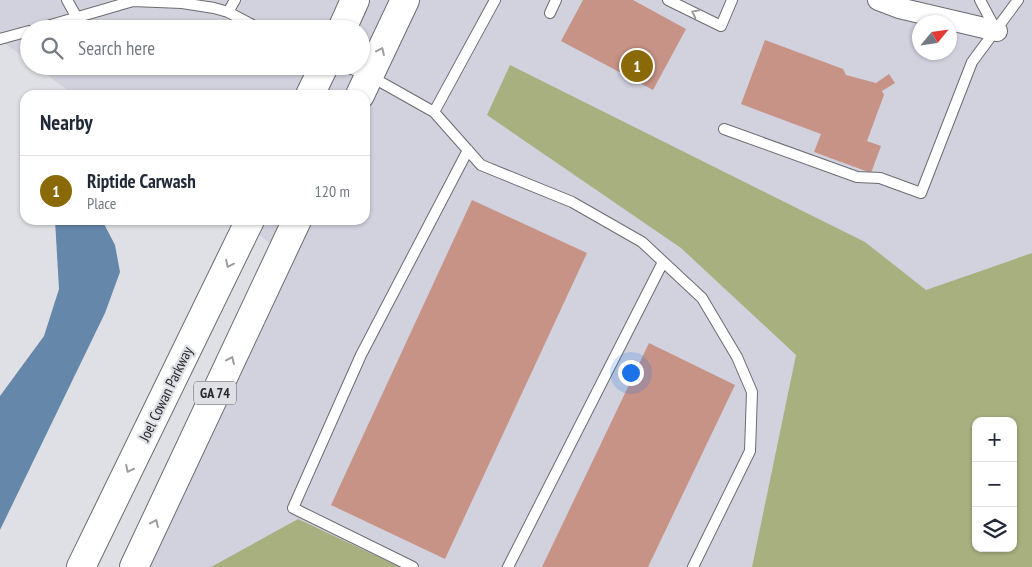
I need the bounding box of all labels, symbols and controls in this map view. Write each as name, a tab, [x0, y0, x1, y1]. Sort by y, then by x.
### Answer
one-way arrow	[691, 9, 700, 19]
north arrow	[912, 15, 957, 60]
search box	[20, 20, 370, 75]
icon: search	[38, 34, 66, 62]
text: Search here	[78, 36, 155, 60]
one-way arrow	[375, 47, 386, 56]
pin: 1	[621, 47, 653, 85]
text: Nearby	[40, 109, 93, 136]
text: Riptide Carwash	[87, 169, 196, 193]
text: 1	[52, 181, 60, 201]
text: 120 m	[315, 181, 350, 201]
text: Place	[87, 193, 116, 213]
one-way arrow	[225, 259, 235, 268]
street label: Joel Cowan Parkway	[134, 343, 197, 445]
one-way arrow	[225, 356, 235, 365]
your location	[618, 360, 644, 386]
road number: GA 74	[194, 382, 236, 404]
map controls	[972, 417, 1017, 552]
button: +	[972, 417, 1017, 462]
button: −	[972, 462, 1017, 507]
one-way arrow	[124, 464, 135, 473]
button: layers	[972, 507, 1017, 552]
one-way arrow	[148, 519, 159, 528]

